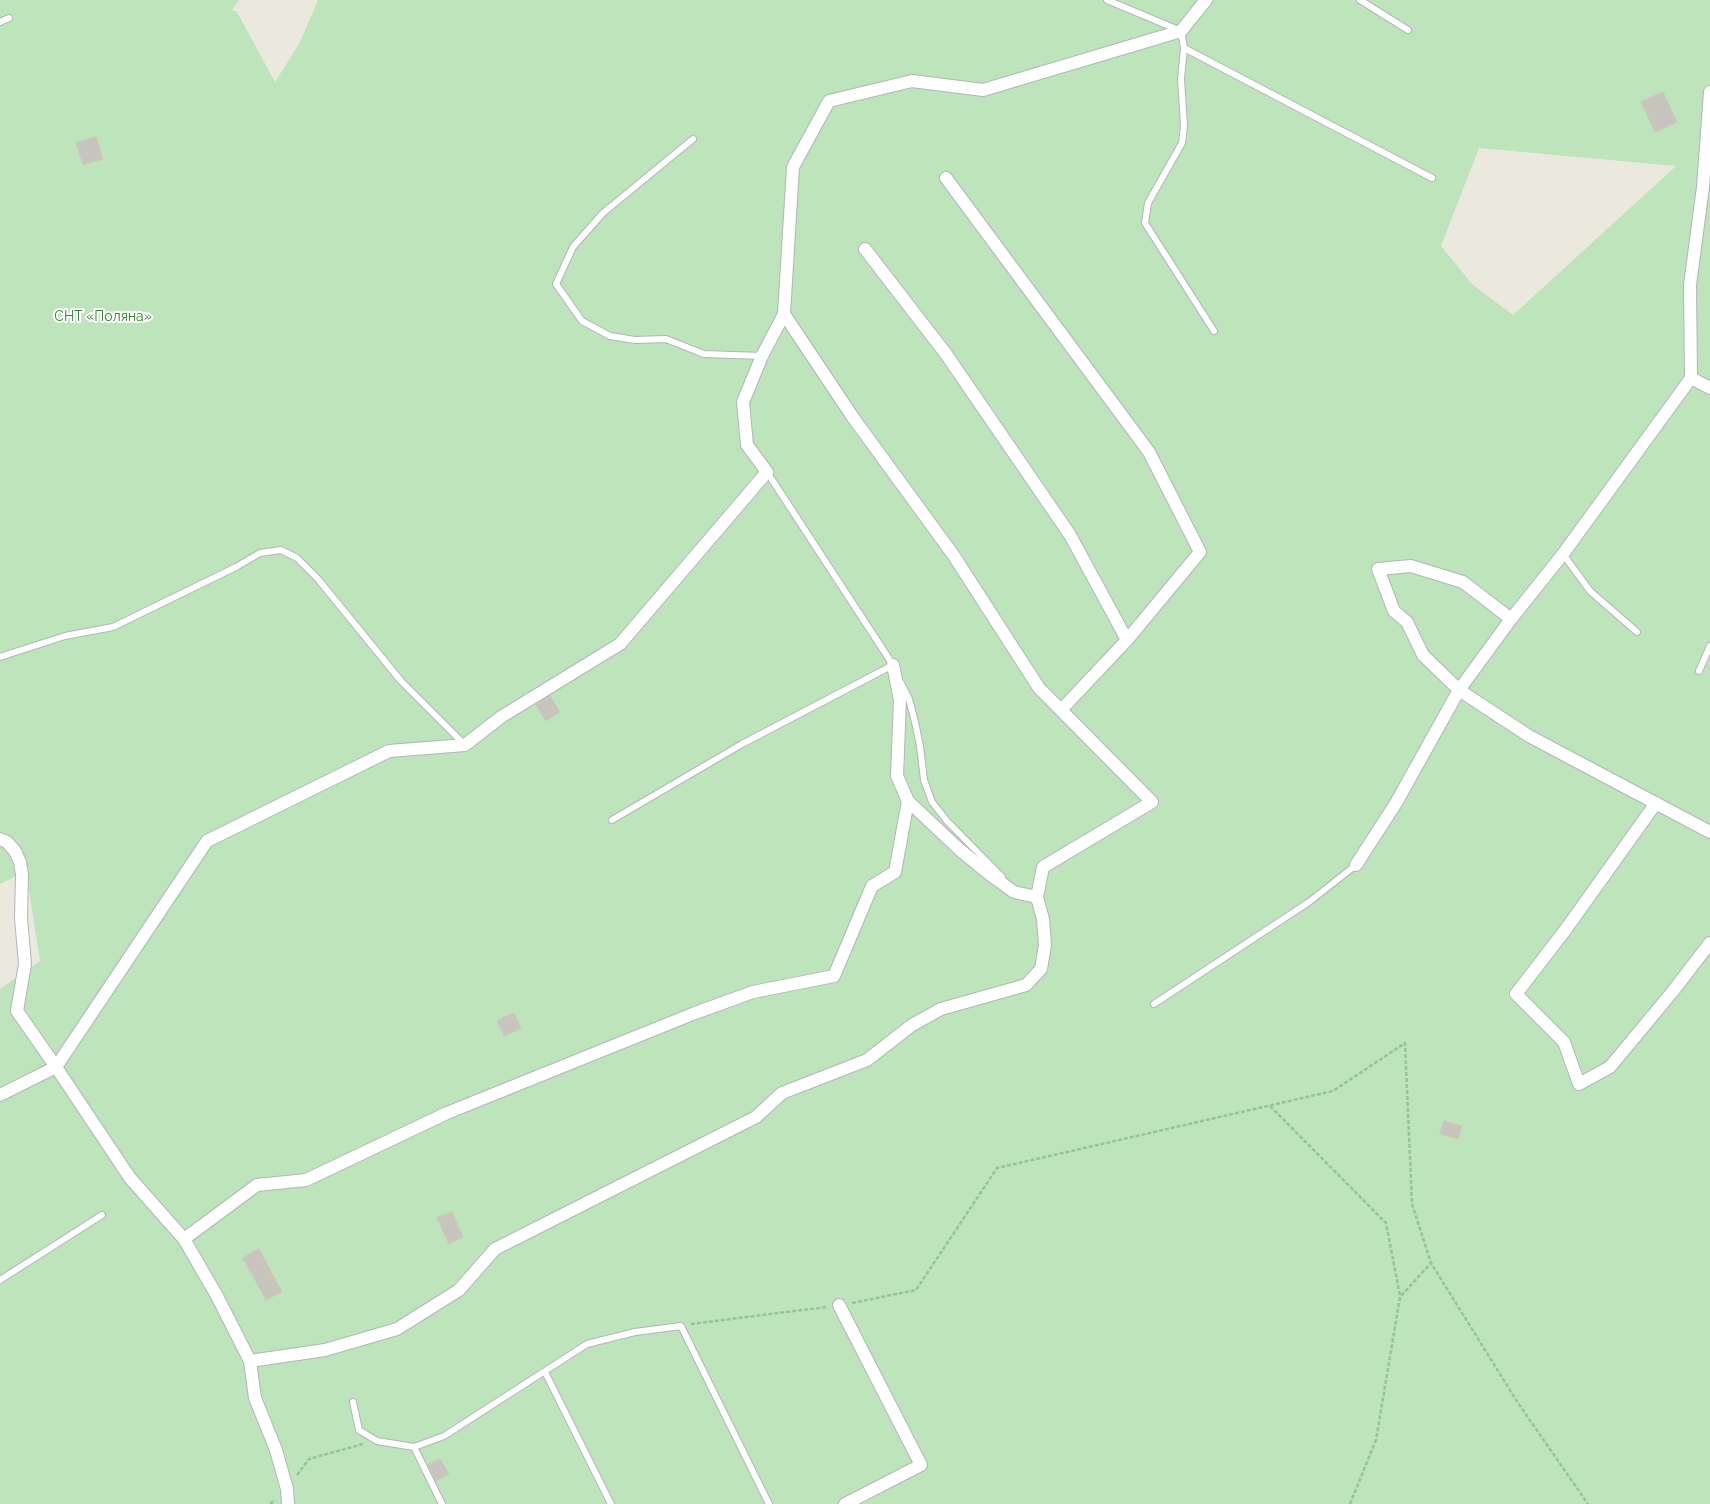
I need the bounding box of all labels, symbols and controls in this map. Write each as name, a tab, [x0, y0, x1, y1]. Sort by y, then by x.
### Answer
park label: СНТ «Поляна»	[54, 309, 152, 325]

